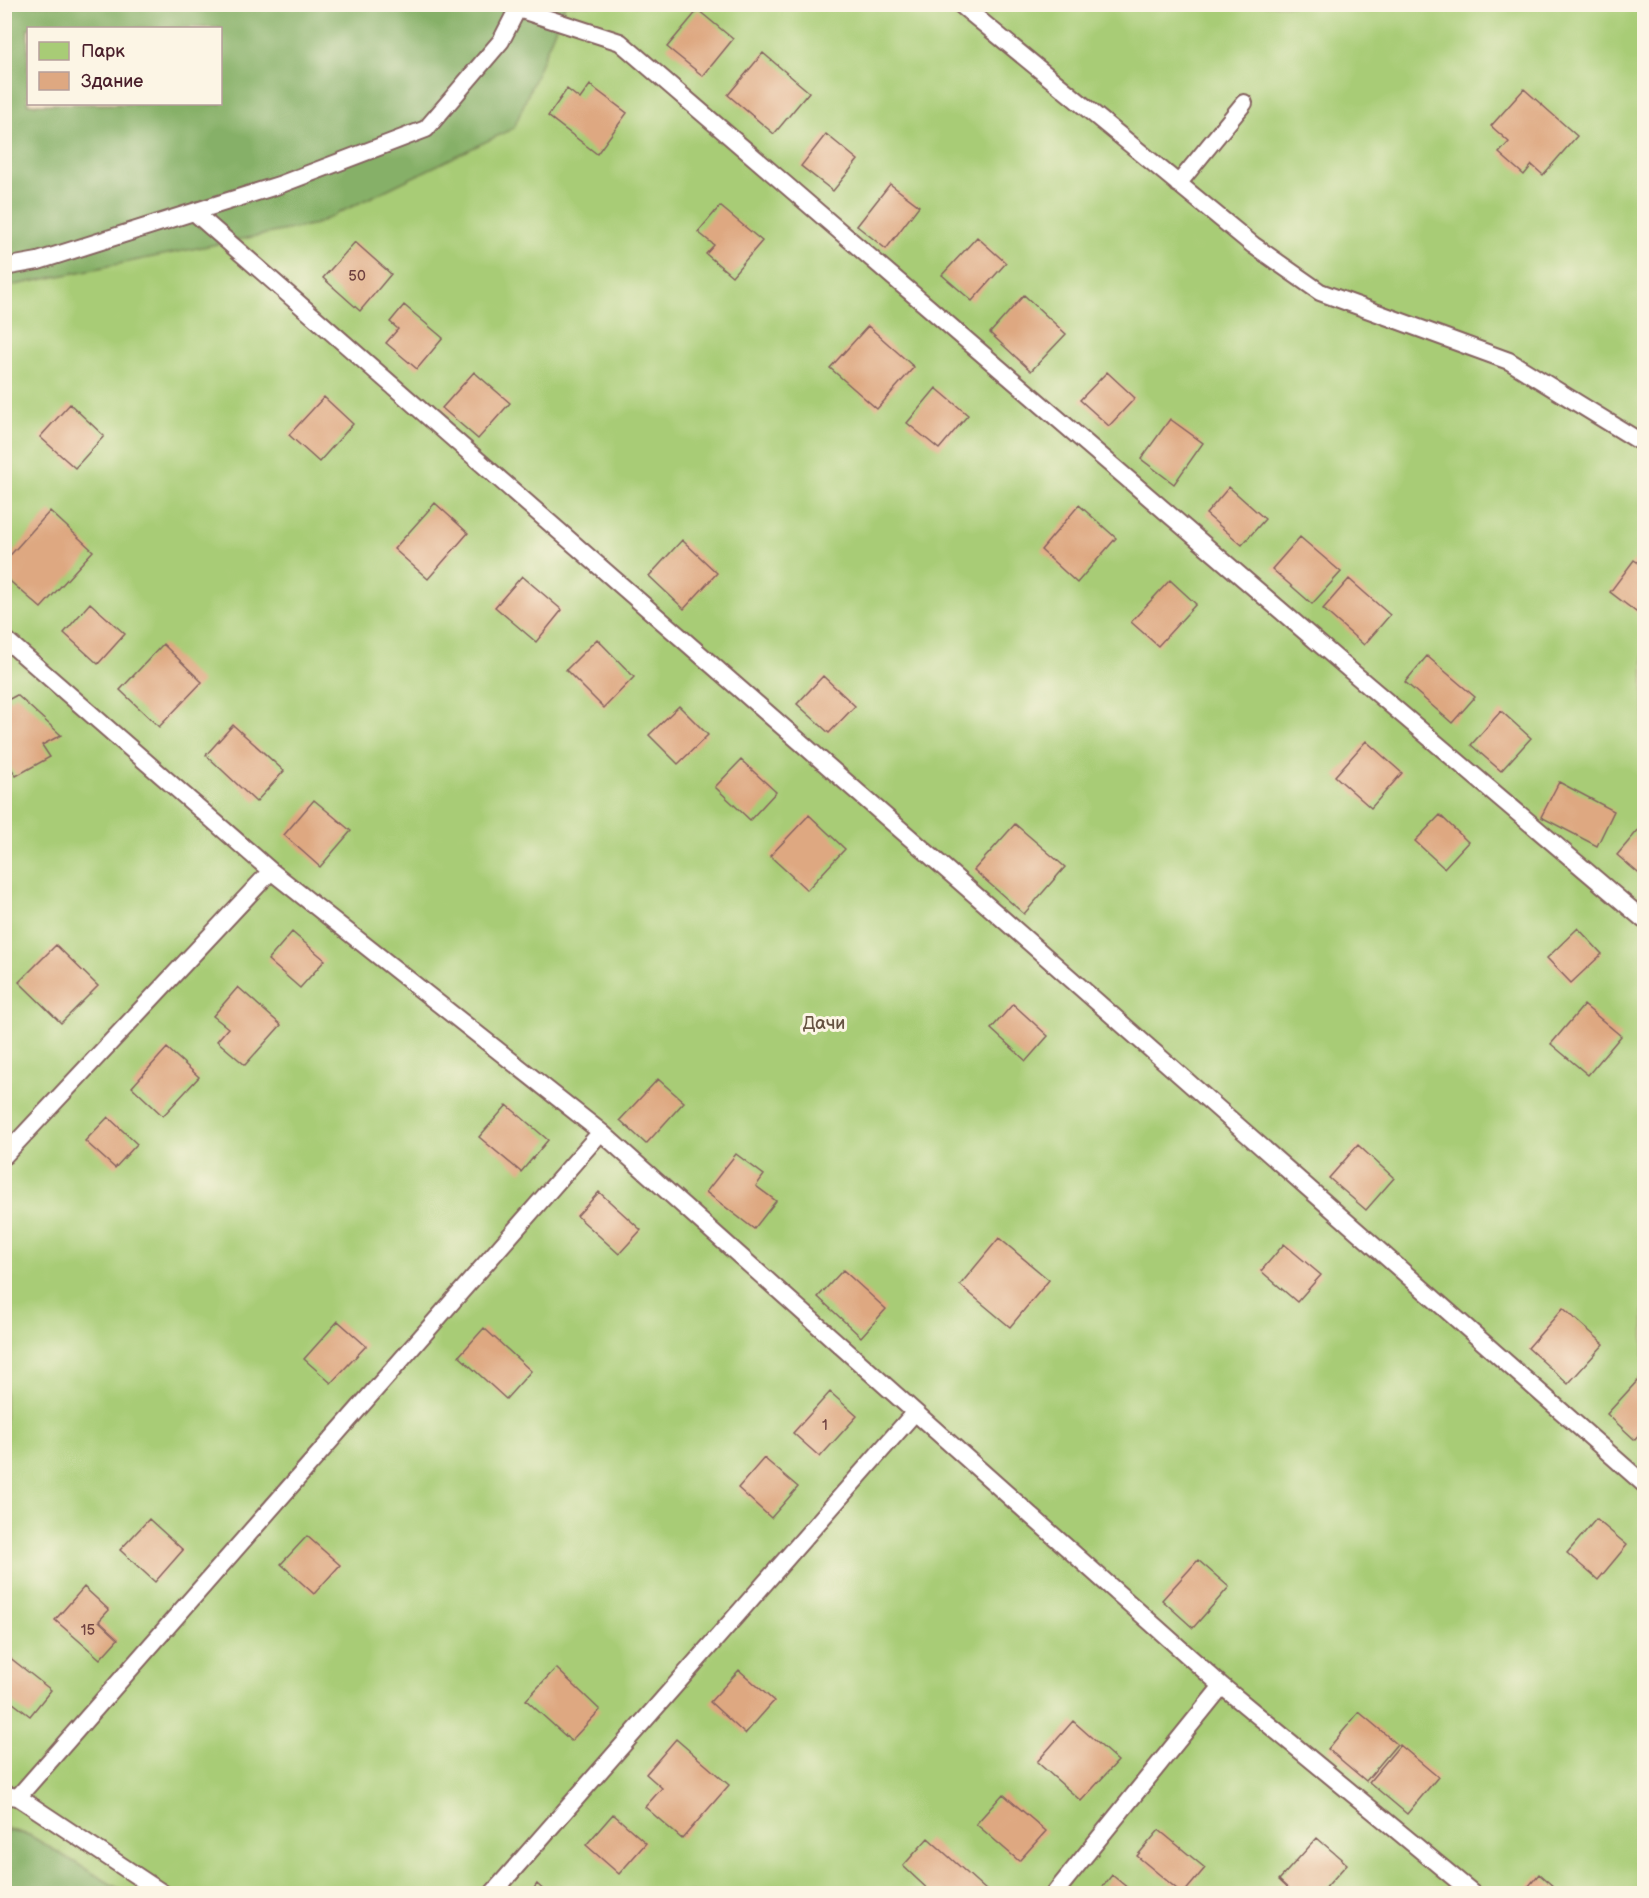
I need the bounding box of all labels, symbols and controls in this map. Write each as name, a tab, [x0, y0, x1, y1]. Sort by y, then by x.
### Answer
legend	[27, 27, 222, 105]
text: Парк	[81, 41, 125, 62]
text: Здание	[81, 71, 143, 92]
house number: 50	[348, 267, 366, 286]
park label: Дачи	[803, 1013, 845, 1034]
house number: 1	[822, 1416, 828, 1435]
house number: 15	[81, 1621, 95, 1640]

